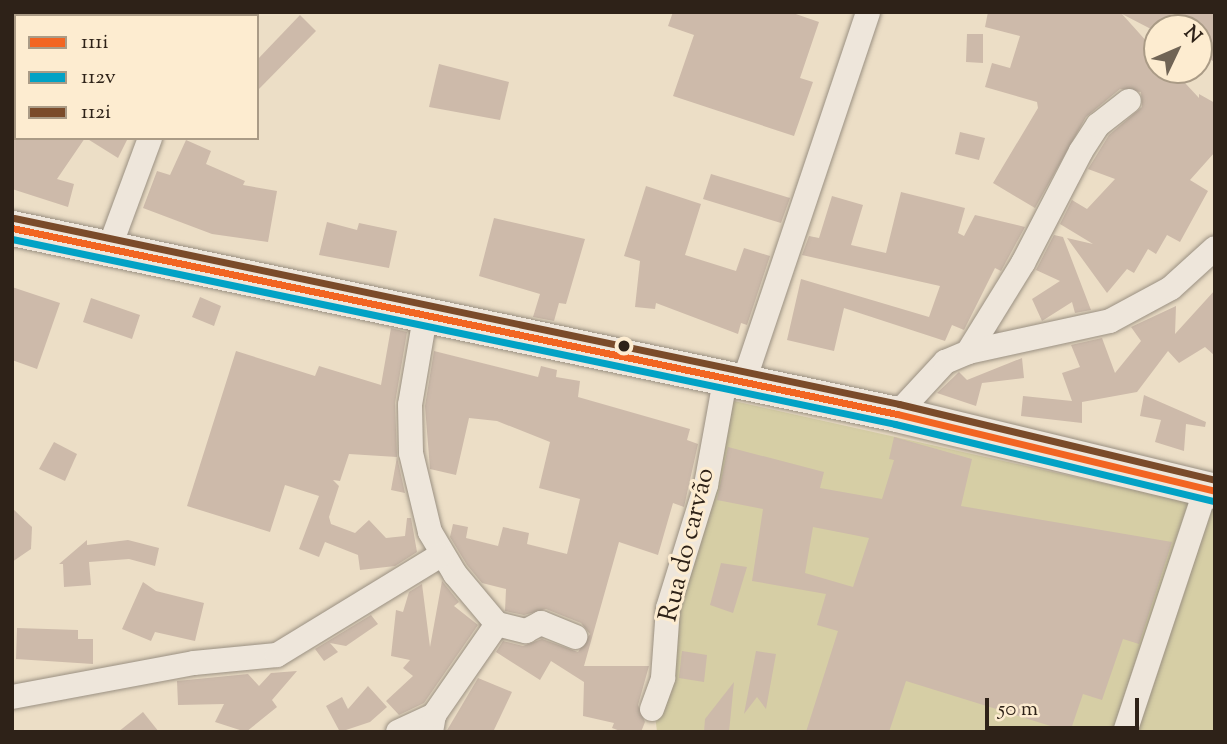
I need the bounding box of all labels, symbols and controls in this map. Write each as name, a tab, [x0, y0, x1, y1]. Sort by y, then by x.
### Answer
legend	[14, 14, 259, 140]
north arrow	[1143, 14, 1213, 84]
text: N	[1177, 21, 1207, 50]
text: 111i	[81, 28, 108, 58]
text: 112v	[81, 63, 116, 93]
text: 112i	[81, 98, 111, 128]
unlabelled marker	[617, 339, 631, 353]
street label: Rua do carvão	[654, 465, 722, 625]
scale bar	[989, 684, 1143, 728]
text: 50 m	[998, 695, 1038, 725]

